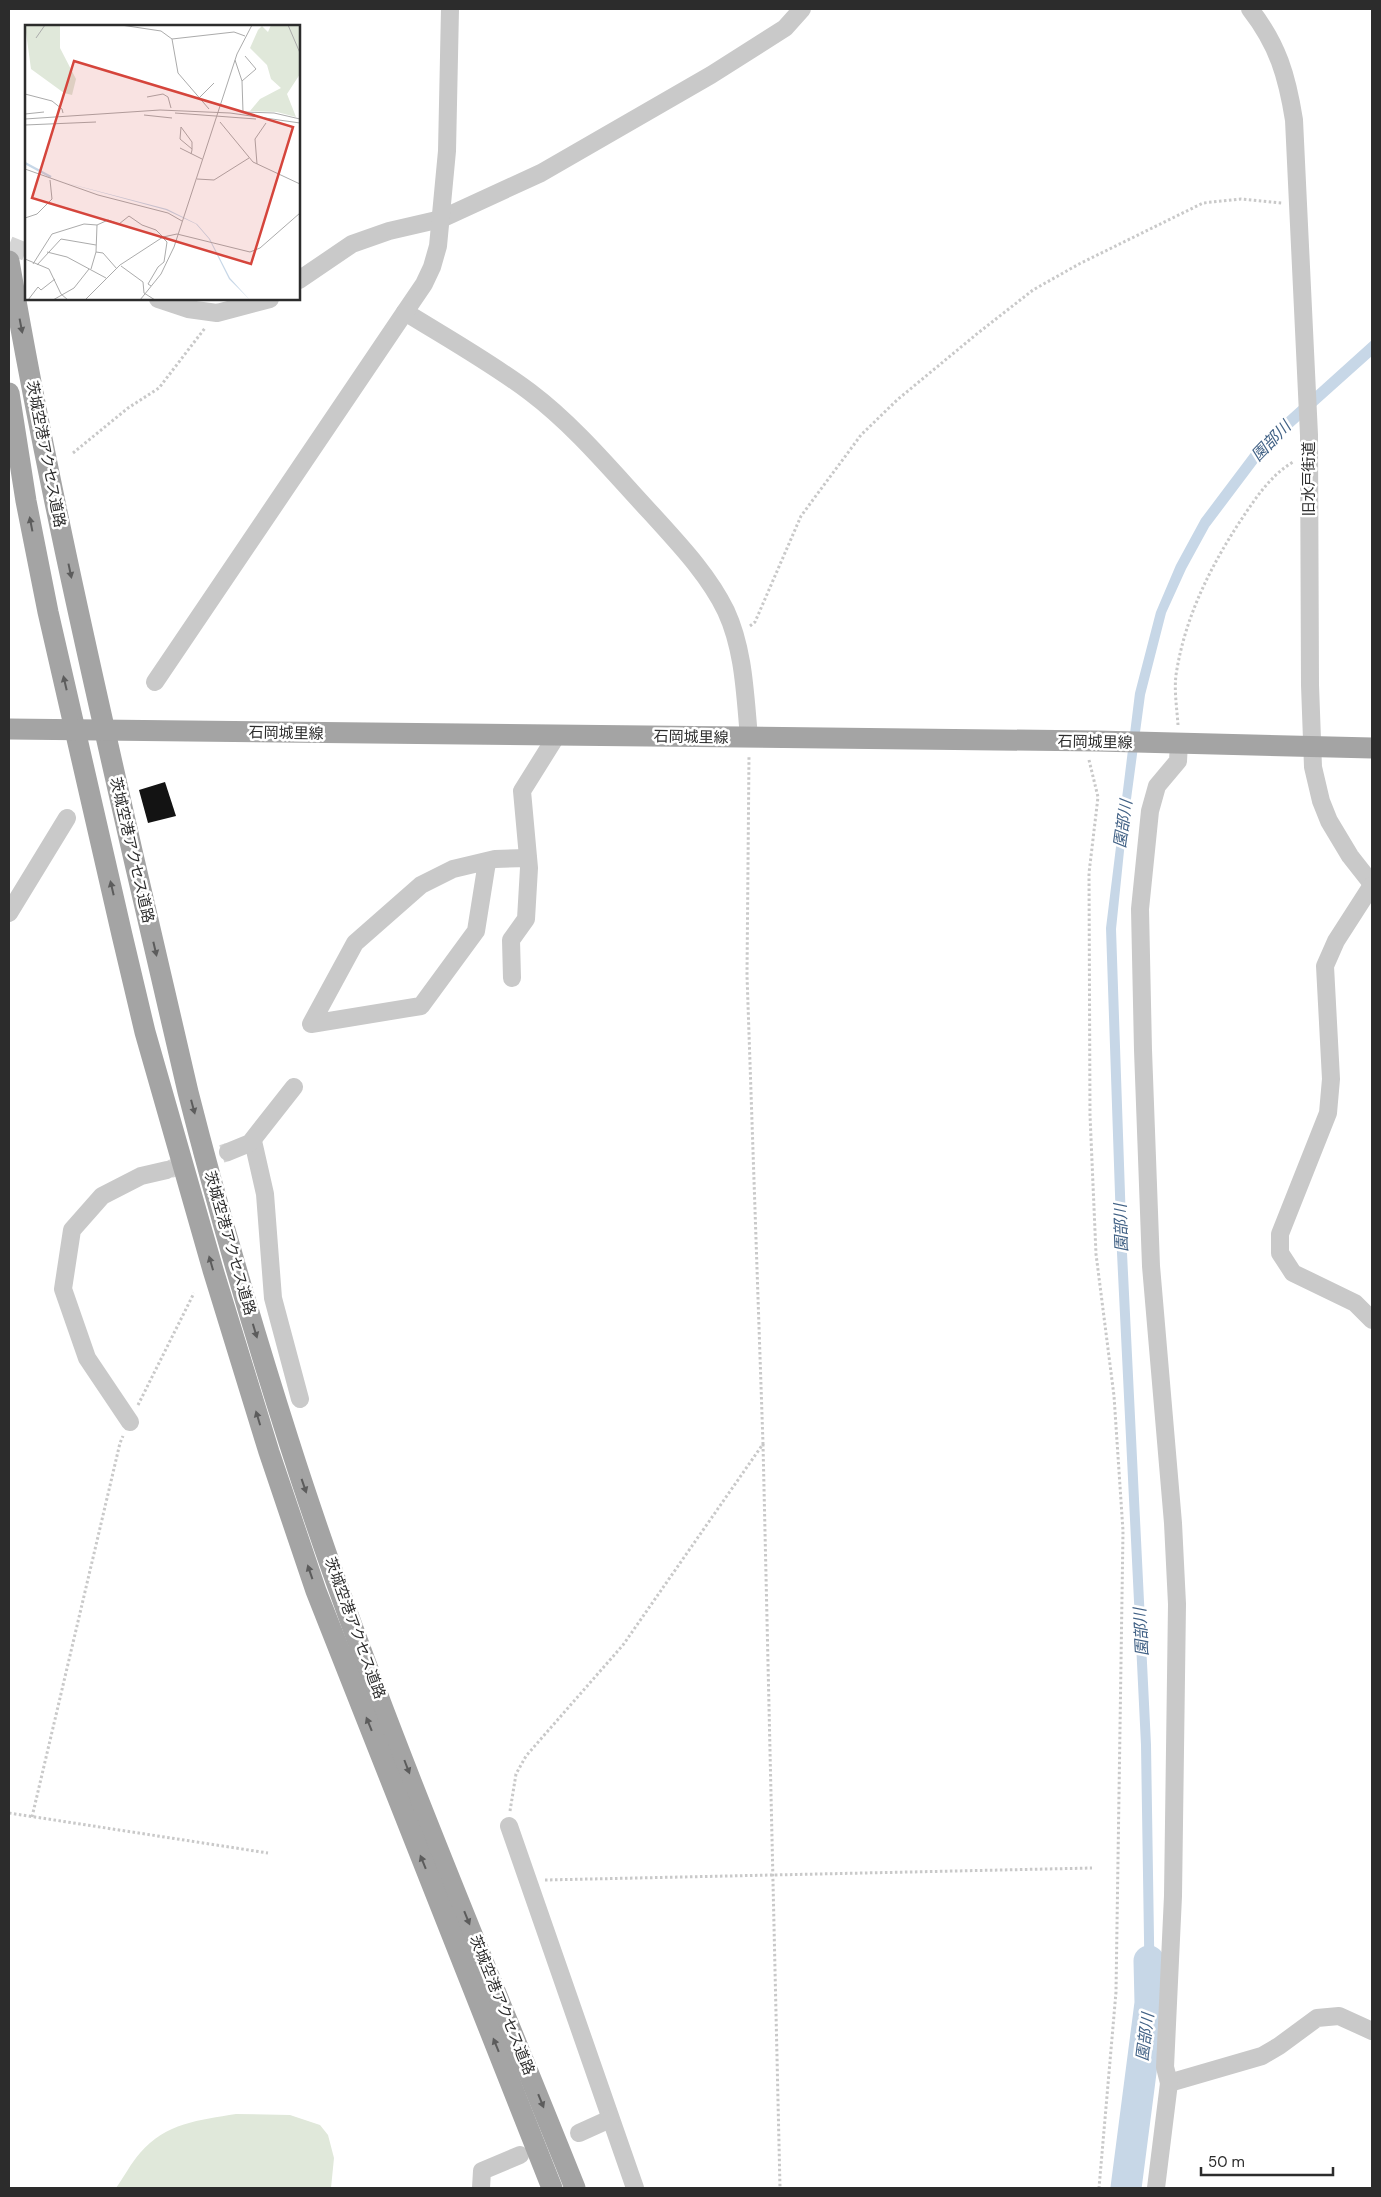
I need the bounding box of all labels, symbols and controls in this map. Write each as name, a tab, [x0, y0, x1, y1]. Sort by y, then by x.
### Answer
inset map	[25, 25, 300, 300]
one-way arrow	[17, 319, 25, 334]
street label: 茨城空港アクセス道路	[22, 379, 70, 529]
water label: 園部川	[1247, 415, 1297, 466]
street label: 旧水戸街道	[1299, 441, 1319, 517]
one-way arrow	[27, 517, 35, 532]
one-way arrow	[66, 564, 74, 579]
one-way arrow	[61, 676, 69, 691]
street label: 石岡城里線	[248, 722, 324, 744]
street label: 石岡城里線	[653, 726, 729, 748]
street label: 石岡城里線	[1057, 731, 1133, 753]
street label: 茨城空港アクセス道路	[105, 775, 159, 925]
water label: 園部川	[1109, 797, 1137, 849]
one-way arrow	[108, 880, 116, 895]
one-way arrow	[151, 941, 159, 957]
one-way arrow	[189, 1100, 197, 1115]
street label: 茨城空港アクセス道路	[200, 1169, 260, 1317]
water label: 園部川	[1110, 1202, 1132, 1252]
one-way arrow	[206, 1255, 214, 1270]
one-way arrow	[251, 1324, 259, 1339]
one-way arrow	[254, 1411, 262, 1426]
one-way arrow	[300, 1479, 308, 1494]
street label: 茨城空港アクセス道路	[320, 1554, 390, 1702]
one-way arrow	[306, 1565, 313, 1580]
water label: 園部川	[1129, 1605, 1153, 1657]
one-way arrow	[364, 1717, 372, 1731]
one-way arrow	[403, 1760, 411, 1774]
one-way arrow	[419, 1854, 427, 1869]
one-way arrow	[463, 1911, 471, 1926]
street label: 茨城空港アクセス道路	[465, 1932, 539, 2078]
water label: 園部川	[1132, 2010, 1159, 2062]
one-way arrow	[491, 2038, 499, 2053]
one-way arrow	[537, 2094, 545, 2108]
scale bar	[1201, 2144, 1334, 2176]
text: 50 m	[1208, 2152, 1245, 2172]

